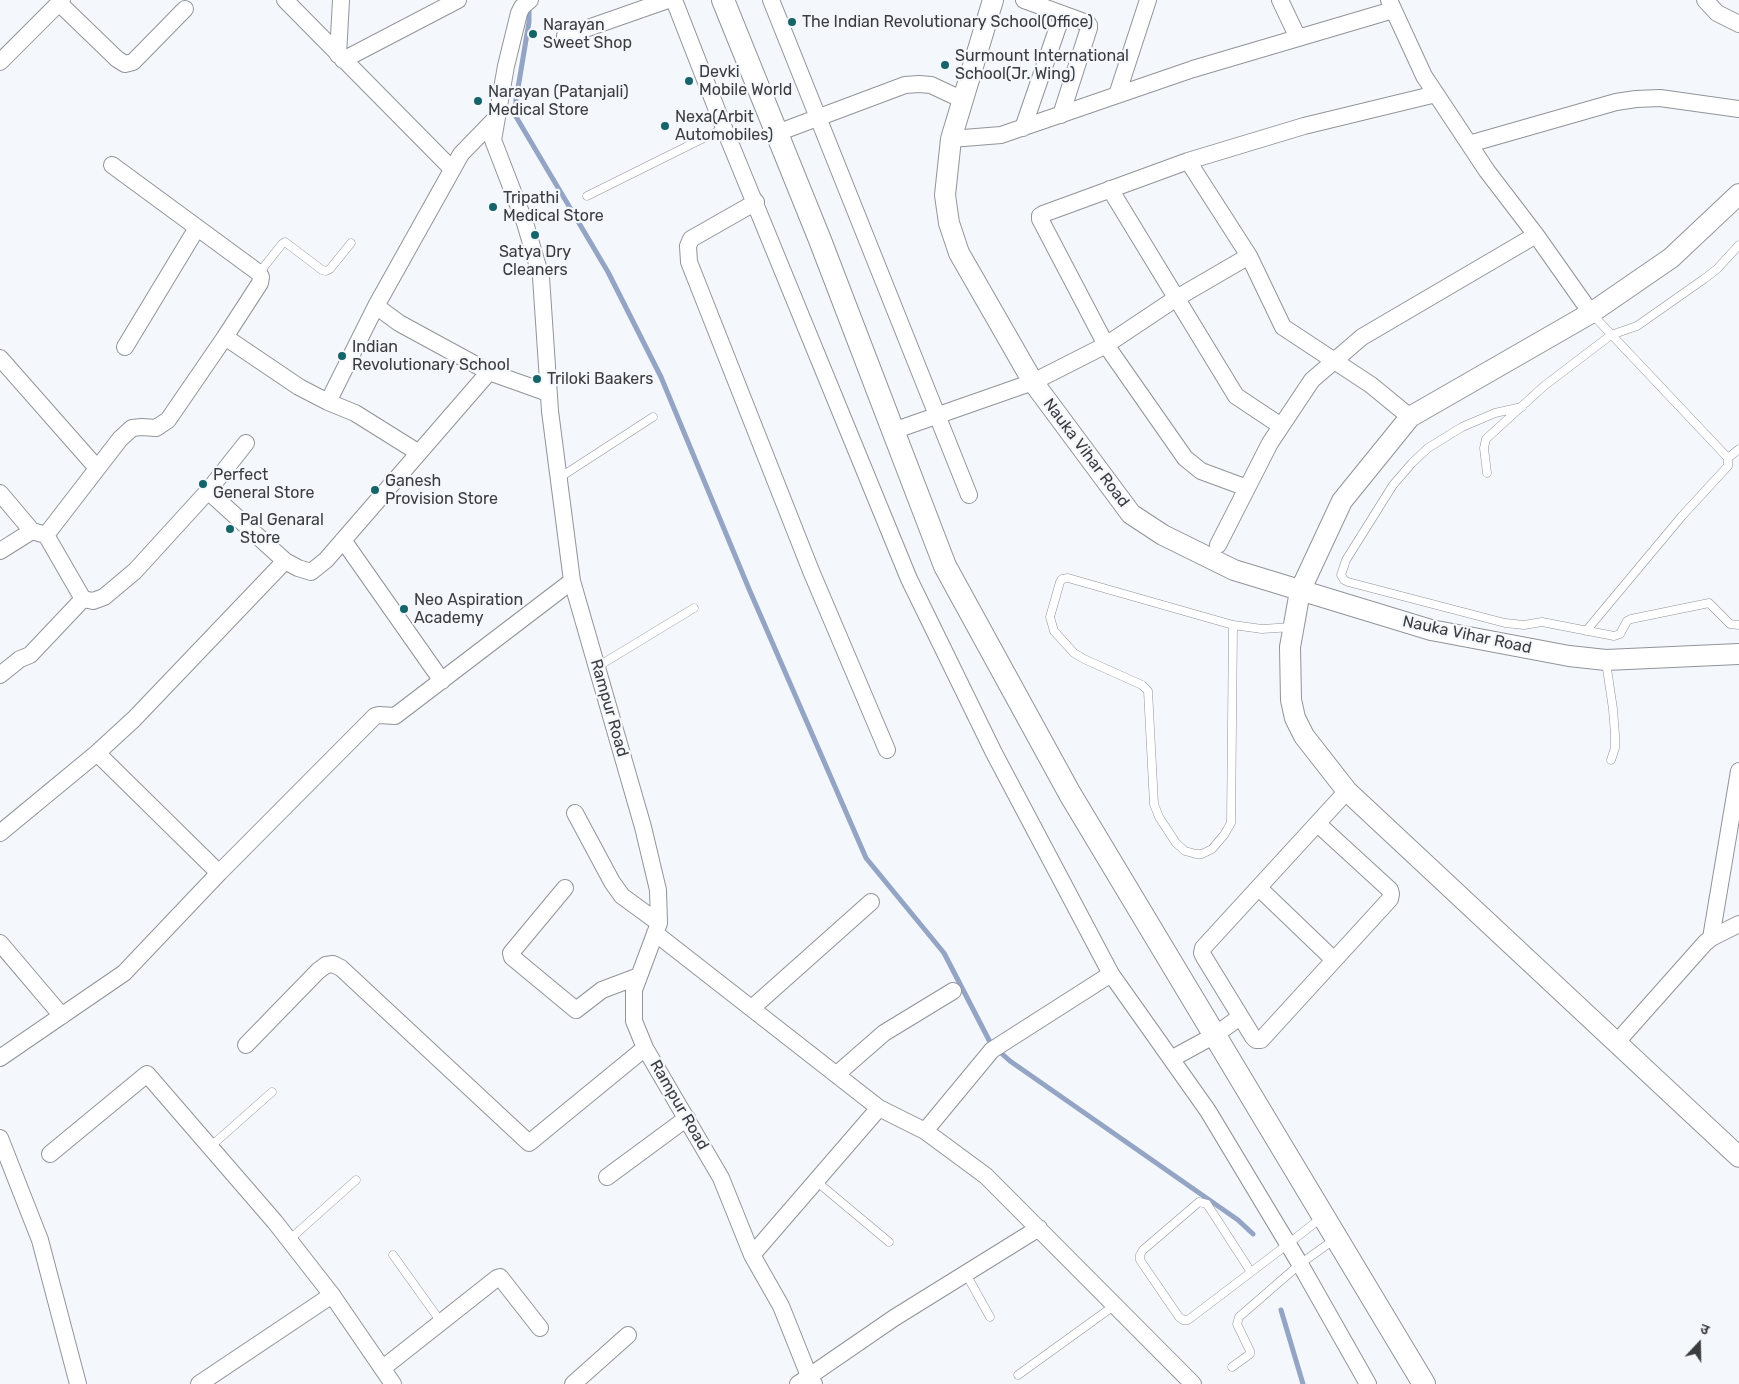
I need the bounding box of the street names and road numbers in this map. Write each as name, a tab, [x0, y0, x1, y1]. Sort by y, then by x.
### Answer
street label: Nauka Vihar Road	[1039, 395, 1133, 511]
street label: Nauka Vihar Road	[1401, 612, 1533, 658]
street label: Rampur Road	[586, 657, 632, 759]
street label: Rampur Road	[646, 1057, 712, 1153]

